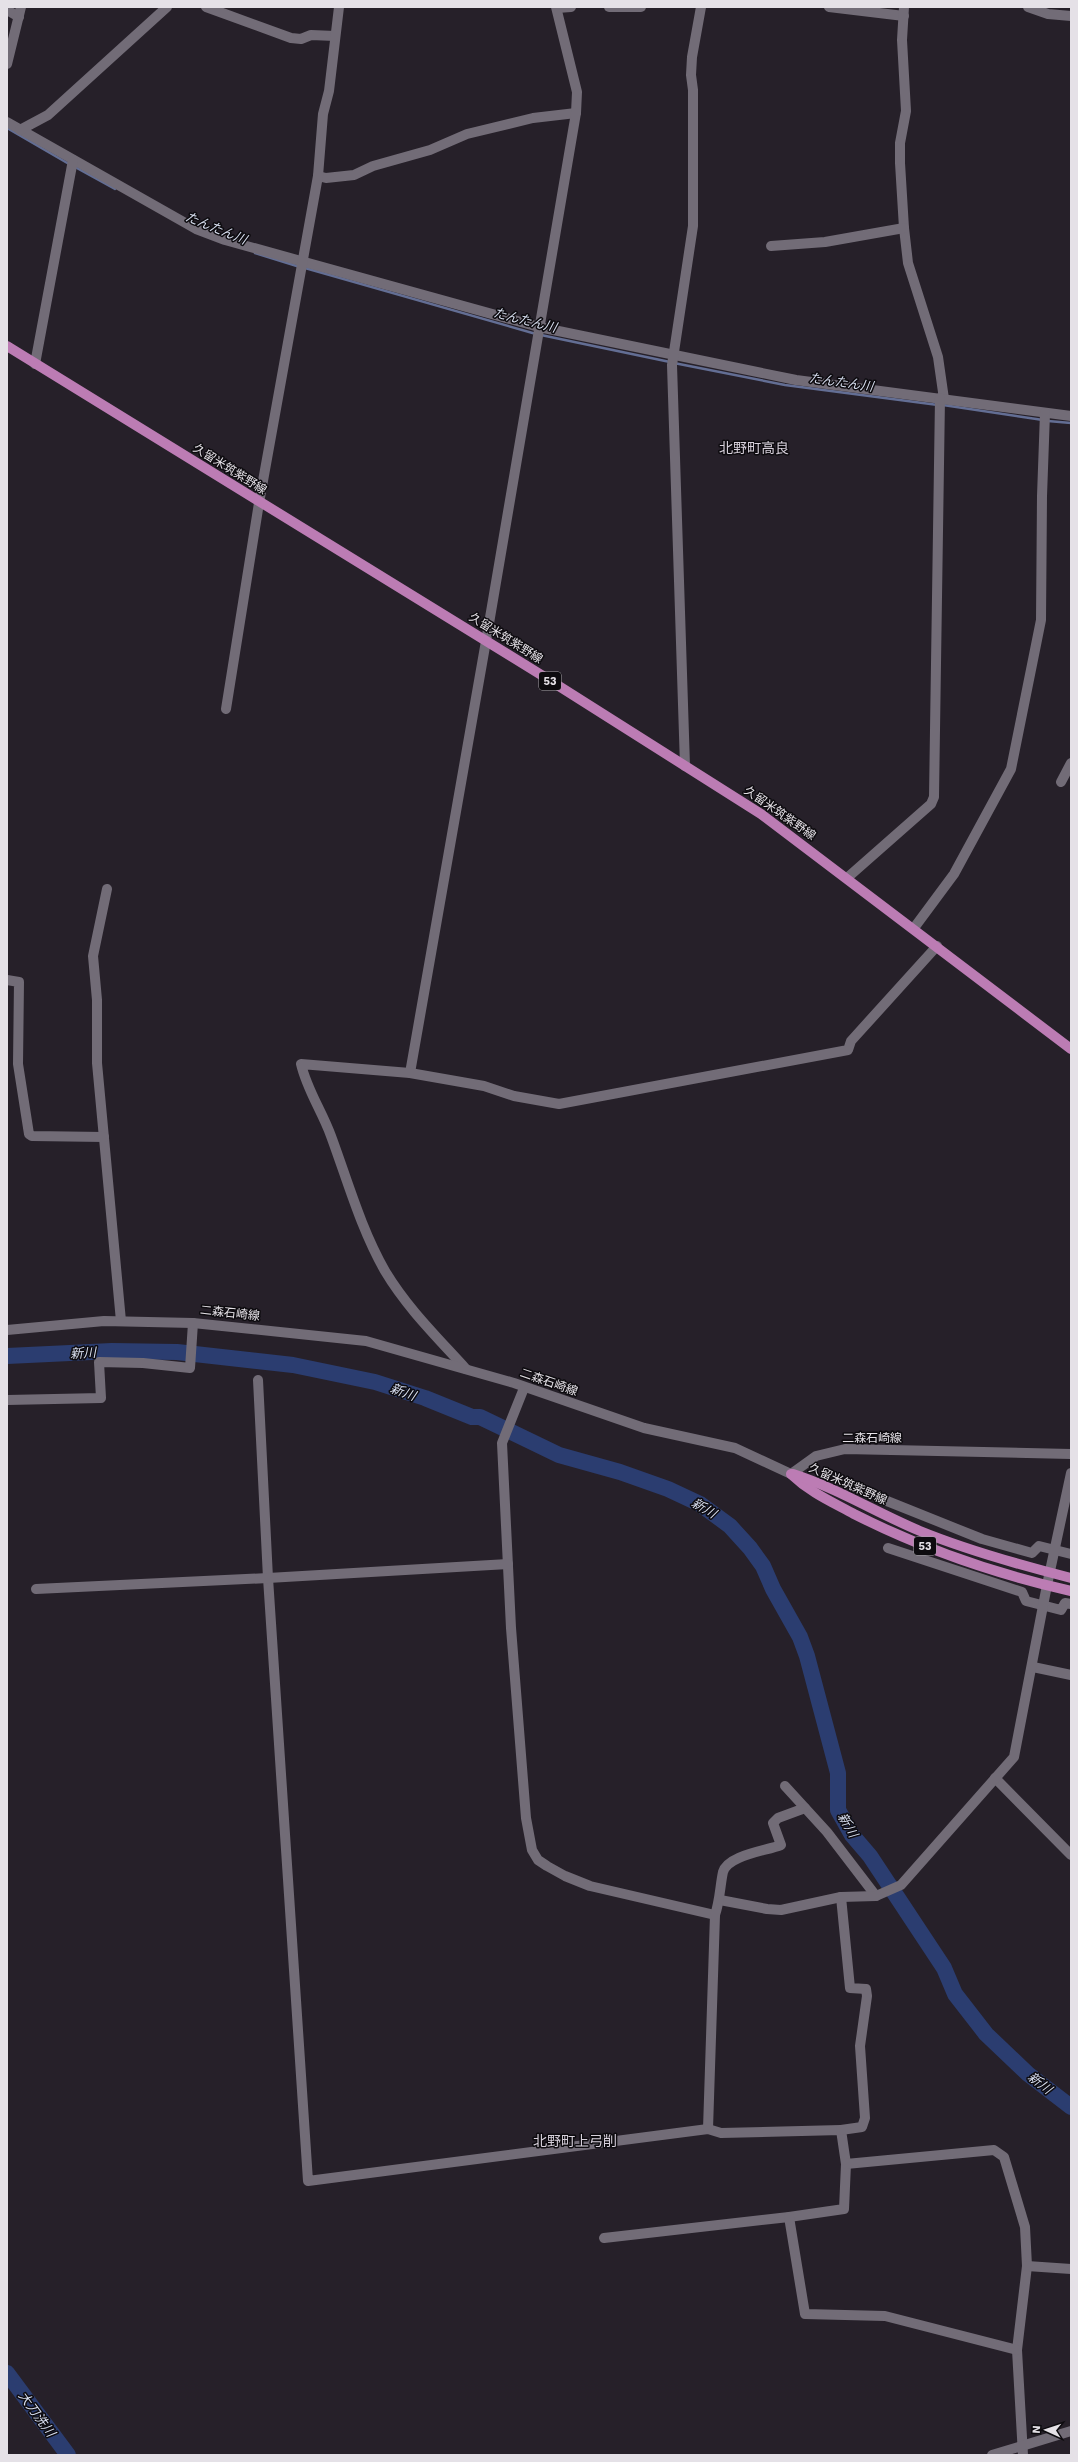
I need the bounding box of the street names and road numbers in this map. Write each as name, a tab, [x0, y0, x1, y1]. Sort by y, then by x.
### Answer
street label: 久留米筑紫野線	[191, 441, 269, 497]
street label: 久留米筑紫野線	[467, 610, 545, 666]
road number: 53	[539, 672, 561, 690]
street label: 久留米筑紫野線	[742, 783, 818, 843]
street label: 二森石崎線	[199, 1303, 261, 1323]
street label: 二森石崎線	[518, 1366, 580, 1398]
street label: 二森石崎線	[842, 1431, 902, 1445]
street label: 久留米筑紫野線	[807, 1461, 889, 1507]
road number: 53	[914, 1537, 936, 1555]

